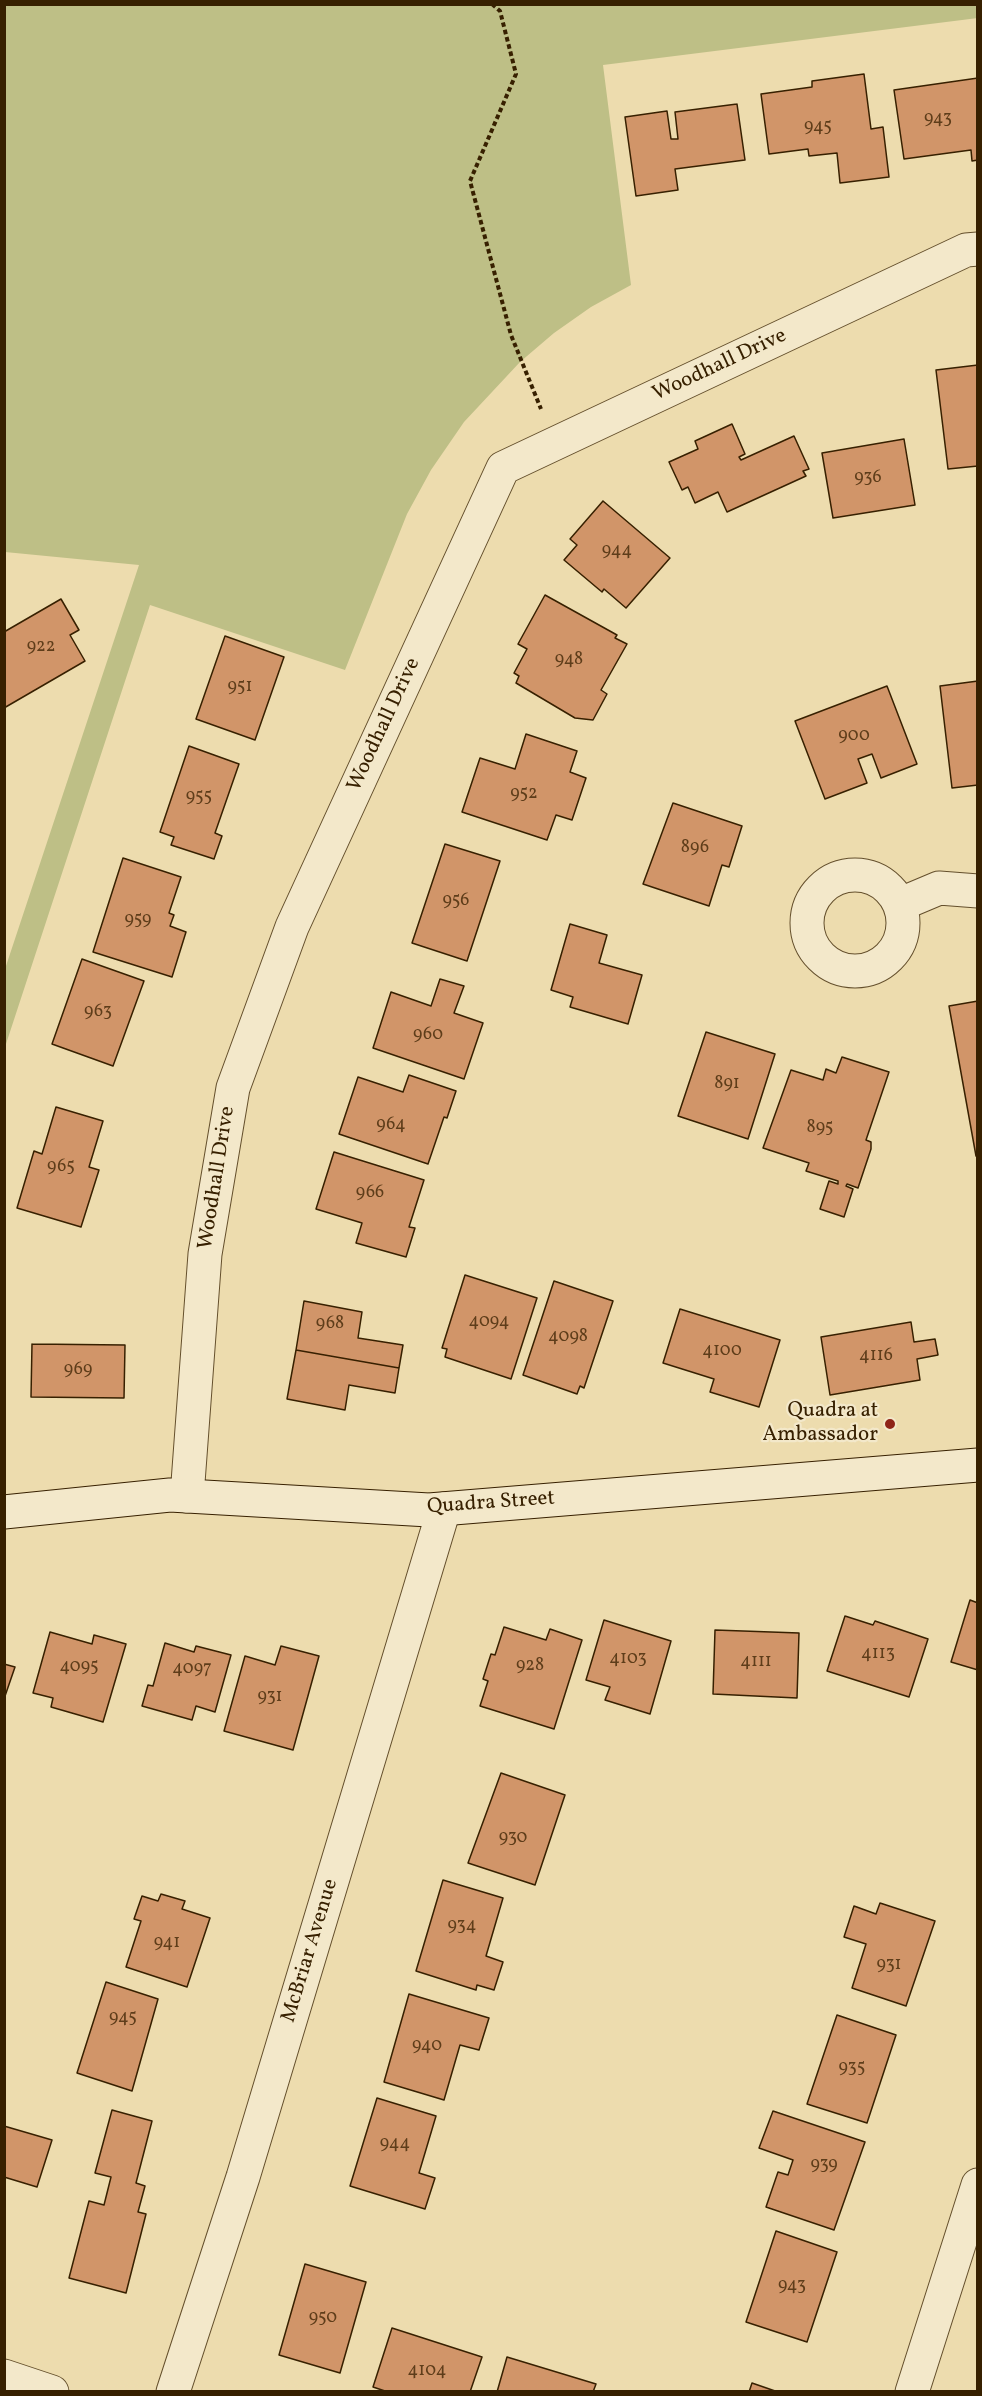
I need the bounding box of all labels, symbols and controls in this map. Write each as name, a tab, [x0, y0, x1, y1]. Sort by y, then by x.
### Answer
house number: 943	[924, 109, 952, 131]
house number: 945	[804, 117, 832, 139]
street label: Woodhall Drive	[649, 324, 791, 408]
house number: 936	[854, 468, 882, 490]
house number: 944	[602, 541, 632, 563]
house number: 922	[27, 637, 55, 659]
house number: 948	[555, 650, 583, 672]
street label: Woodhall Drive	[343, 654, 427, 796]
house number: 951	[228, 677, 252, 699]
house number: 900	[838, 726, 870, 748]
house number: 952	[510, 784, 538, 806]
house number: 955	[186, 787, 212, 809]
house number: 896	[681, 838, 709, 860]
house number: 956	[443, 891, 469, 913]
house number: 959	[125, 910, 151, 932]
house number: 963	[84, 1002, 112, 1024]
house number: 960	[413, 1025, 443, 1047]
house number: 891	[714, 1074, 740, 1096]
street label: Woodhall Drive	[194, 1105, 242, 1251]
house number: 964	[376, 1115, 406, 1137]
house number: 895	[807, 1118, 833, 1140]
house number: 965	[47, 1157, 75, 1179]
house number: 966	[356, 1183, 384, 1205]
house number: 4094	[468, 1312, 510, 1334]
house number: 968	[316, 1314, 344, 1336]
house number: 4098	[548, 1327, 588, 1349]
house number: 4100	[702, 1341, 742, 1363]
house number: 4116	[859, 1346, 893, 1368]
house number: 969	[64, 1360, 92, 1382]
place label: Quadra at Ambassador	[762, 1399, 878, 1449]
marker: Quadra at Ambassador	[883, 1417, 897, 1431]
street label: Quadra Street	[426, 1487, 556, 1521]
house number: 4113	[861, 1644, 895, 1666]
house number: 4103	[609, 1649, 647, 1671]
house number: 4111	[740, 1652, 772, 1674]
house number: 928	[516, 1656, 544, 1678]
house number: 4095	[59, 1657, 99, 1679]
house number: 4097	[172, 1659, 212, 1681]
house number: 931	[257, 1687, 283, 1709]
house number: 930	[499, 1828, 527, 1850]
street label: McBriar Avenue	[277, 1876, 345, 2026]
house number: 934	[448, 1916, 476, 1938]
house number: 941	[154, 1933, 180, 1955]
house number: 931	[876, 1955, 902, 1977]
house number: 945	[109, 2008, 137, 2030]
house number: 940	[412, 2036, 442, 2058]
house number: 935	[839, 2058, 865, 2080]
house number: 944	[380, 2134, 410, 2156]
house number: 939	[810, 2155, 838, 2177]
house number: 943	[778, 2276, 806, 2298]
house number: 950	[309, 2308, 337, 2330]
house number: 4104	[408, 2361, 446, 2383]

